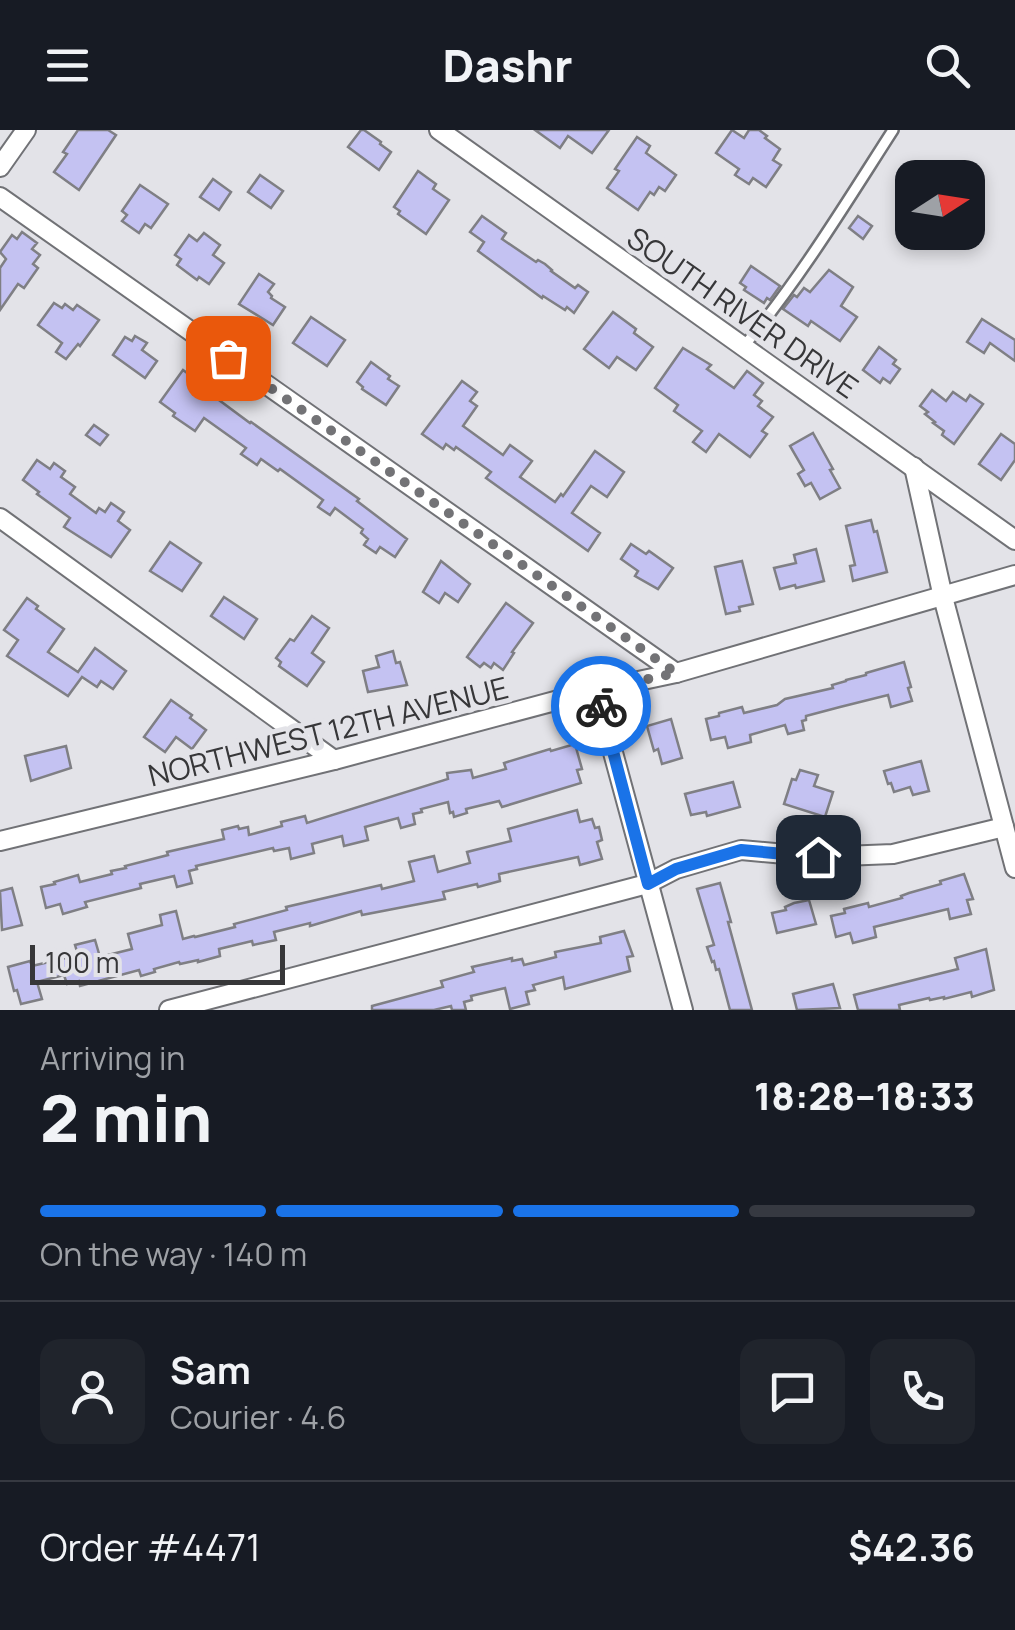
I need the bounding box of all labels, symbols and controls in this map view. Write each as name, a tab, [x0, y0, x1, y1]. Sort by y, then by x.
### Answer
text: Dashr	[443, 34, 572, 96]
icon: menu	[40, 38, 95, 93]
icon: search	[920, 38, 975, 93]
north arrow	[895, 160, 985, 250]
map controls	[895, 160, 985, 250]
street label: SOUTH RIVER DRIVE	[619, 217, 867, 407]
pin	[186, 316, 271, 401]
icon: bag	[201, 331, 256, 386]
courier	[551, 656, 651, 756]
street label: NORTHWEST 12TH AVENUE	[144, 666, 512, 796]
icon: bike	[574, 679, 629, 734]
pin	[776, 815, 861, 900]
icon: home	[791, 830, 846, 885]
scale bar	[30, 940, 285, 984]
text: 100 m	[45, 943, 119, 981]
text: Arriving in	[40, 1036, 185, 1080]
text: 18:28–18:33	[754, 1069, 975, 1121]
text: 2 min	[40, 1073, 212, 1162]
text: On the way · 140 m	[40, 1232, 307, 1276]
button: person	[40, 1339, 145, 1444]
button: chat	[740, 1339, 845, 1444]
button: phone	[870, 1339, 975, 1444]
text: Sam	[170, 1343, 251, 1395]
text: Courier · 4.6	[170, 1395, 346, 1439]
text: Order #4471	[40, 1520, 261, 1572]
text: $42.36	[848, 1520, 975, 1572]

